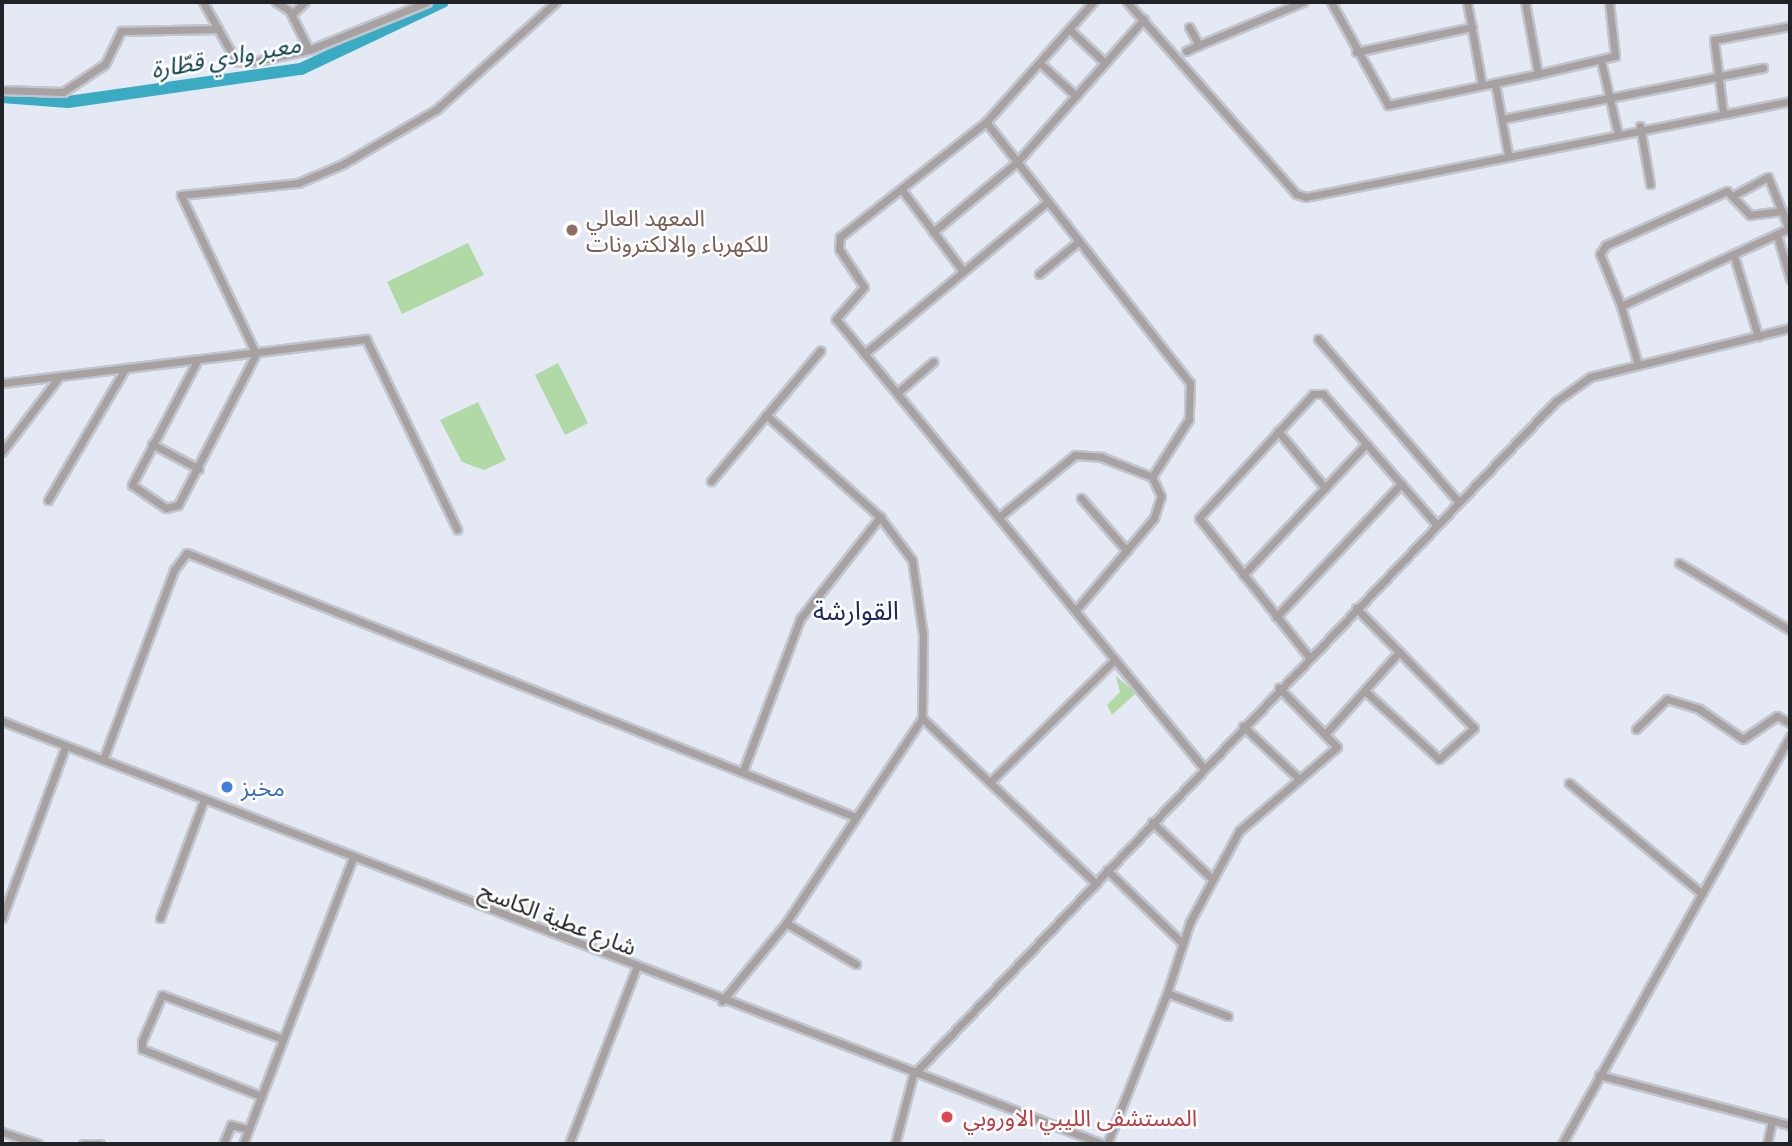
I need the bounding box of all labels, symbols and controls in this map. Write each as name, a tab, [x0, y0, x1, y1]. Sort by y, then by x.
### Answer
water label: معبر وادي قطّارة	[149, 30, 303, 84]
place label: المعهد العالي للكهرباء والالكترونات	[586, 203, 769, 257]
marker: المعهد العالي للكهرباء والالكترونات	[564, 222, 580, 238]
district label: القوارشة	[813, 595, 899, 627]
place label: مخبز	[241, 773, 285, 801]
marker: مخبز	[219, 779, 235, 795]
street label: شارع عطية الكاسح	[476, 875, 640, 961]
place label: المستشفی الليبي الاوروبي	[963, 1103, 1197, 1131]
marker: المستشفی الليبي الاوروبي	[937, 1107, 957, 1127]

